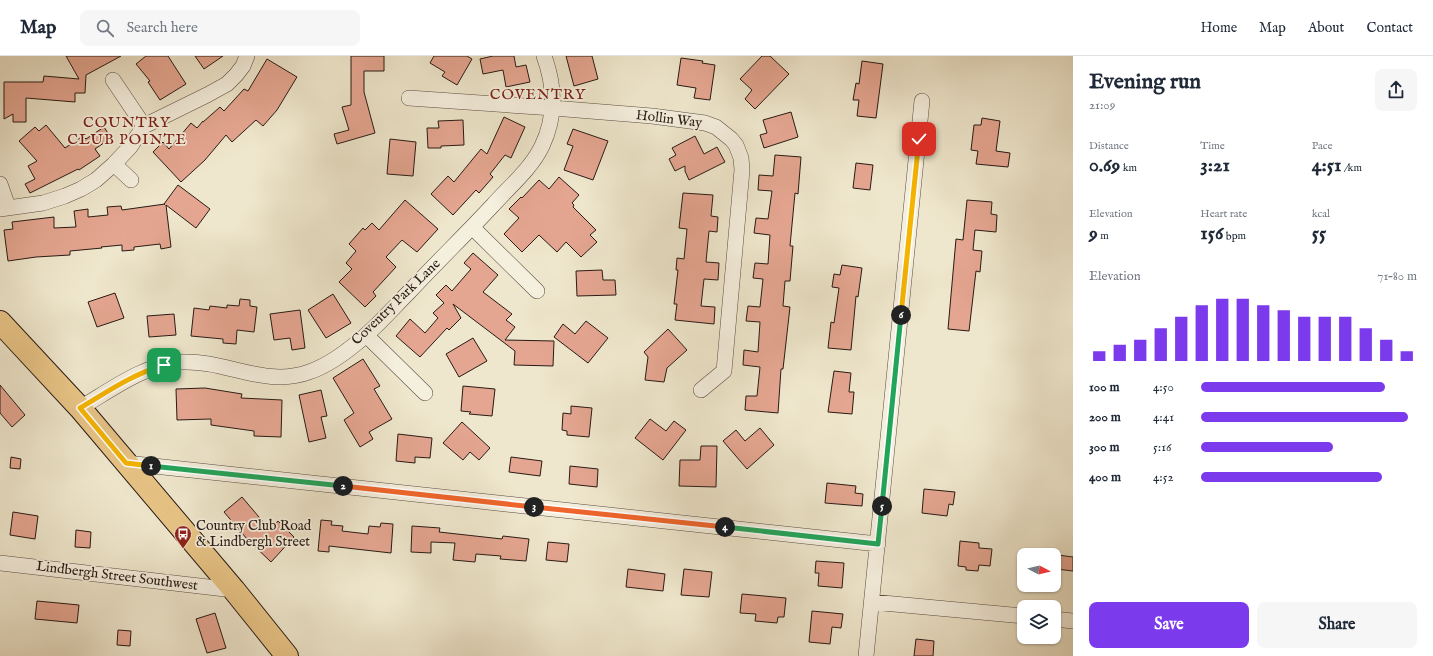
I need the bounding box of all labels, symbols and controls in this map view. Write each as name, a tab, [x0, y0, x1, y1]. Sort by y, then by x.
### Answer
search box	[80, 10, 360, 46]
text: Map	[20, 16, 56, 40]
icon: search	[94, 17, 116, 39]
text: Search here	[126, 18, 198, 37]
text: Home	[1201, 19, 1237, 37]
text: Map	[1259, 19, 1286, 37]
text: About	[1308, 19, 1344, 37]
text: Contact	[1366, 19, 1413, 37]
text: Evening run	[1089, 68, 1201, 96]
button: share	[1375, 69, 1417, 111]
district label: COVENTRY	[490, 85, 586, 104]
text: 21:09	[1089, 97, 1115, 114]
street label: Hollin Way	[635, 106, 703, 132]
district label: COUNTRY CLUB POINTE	[67, 113, 187, 149]
pin	[902, 122, 936, 156]
icon: check	[908, 128, 930, 150]
text: Distance	[1089, 139, 1129, 153]
text: Time	[1200, 139, 1225, 153]
text: Pace	[1312, 139, 1332, 153]
text: 0.69	[1089, 153, 1120, 178]
text: 3:21	[1200, 153, 1230, 178]
text: 4:51	[1312, 153, 1341, 178]
text: km	[1120, 161, 1137, 175]
text: /km	[1341, 161, 1362, 175]
text: Elevation	[1089, 207, 1133, 221]
text: Heart rate	[1200, 207, 1247, 221]
text: kcal	[1312, 207, 1330, 221]
text: 9	[1089, 221, 1098, 246]
text: 156	[1200, 221, 1223, 246]
text: 55	[1312, 221, 1326, 246]
text: m	[1098, 229, 1109, 243]
text: bpm	[1223, 229, 1246, 243]
street label: Coventry Park Lane	[348, 255, 445, 349]
text: Elevation	[1089, 268, 1141, 285]
text: 71–80 m	[1377, 268, 1417, 285]
pin: 6	[891, 305, 911, 325]
text: 6	[899, 308, 903, 322]
pin	[147, 348, 181, 382]
icon: arrive	[153, 354, 175, 376]
text: 100 m	[1089, 379, 1119, 396]
text: 4:50	[1153, 379, 1174, 396]
text: 200 m	[1089, 409, 1121, 426]
text: 4:41	[1153, 409, 1174, 426]
text: 300 m	[1089, 439, 1120, 456]
text: 5:16	[1153, 439, 1171, 456]
pin: 1	[141, 456, 161, 476]
text: 1	[149, 459, 153, 473]
text: 400 m	[1089, 469, 1121, 486]
text: 4:52	[1153, 469, 1174, 486]
pin: 2	[333, 476, 353, 496]
text: 2	[340, 479, 346, 493]
pin: 5	[872, 496, 892, 516]
pin: 3	[524, 497, 544, 517]
text: 5	[880, 499, 884, 513]
text: 3	[532, 500, 536, 514]
place label: Country Club Road & Lindbergh Street	[196, 517, 312, 551]
pin: 4	[715, 517, 735, 537]
text: 4	[722, 520, 728, 534]
bus stop icon: Country Club Road & Lindbergh Street	[173, 524, 193, 549]
north arrow	[1017, 548, 1061, 592]
map controls	[1017, 548, 1061, 644]
street label: Lindbergh Street Southwest	[35, 557, 199, 595]
button: layers	[1017, 600, 1061, 644]
button: Save	[1089, 602, 1249, 648]
button: Share	[1257, 602, 1417, 648]

